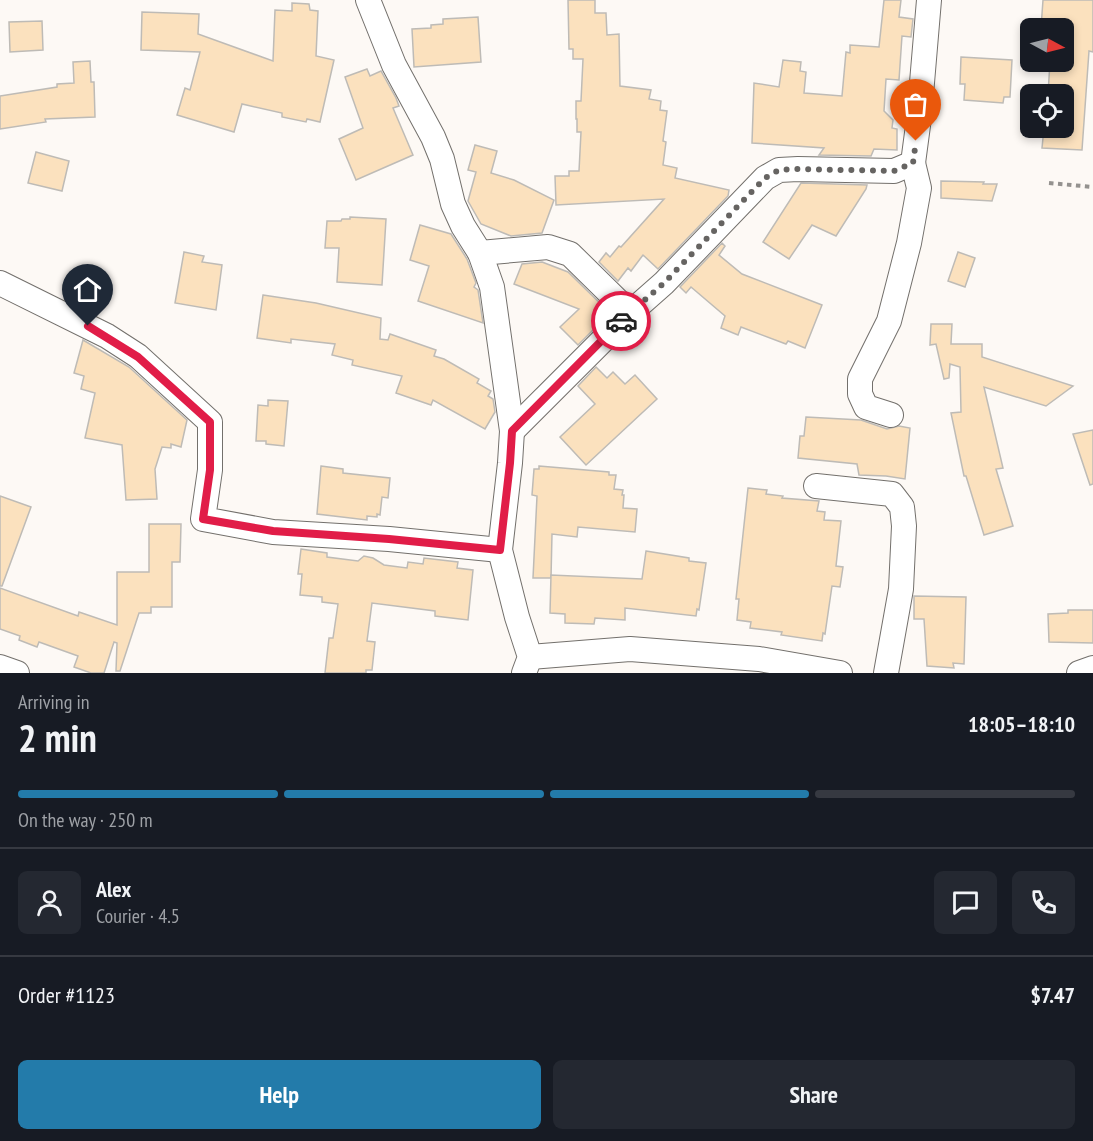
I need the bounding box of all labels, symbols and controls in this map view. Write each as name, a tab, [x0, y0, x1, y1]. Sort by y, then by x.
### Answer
north arrow	[1020, 18, 1074, 72]
map controls	[1020, 18, 1074, 138]
pin	[890, 79, 941, 141]
button: locate	[1020, 84, 1074, 138]
icon: bag	[899, 88, 932, 121]
pin	[62, 264, 113, 326]
icon: home	[71, 273, 104, 306]
courier	[591, 291, 651, 351]
icon: car	[605, 305, 638, 338]
text: Arriving in	[18, 689, 90, 715]
text: 18:05–18:10	[968, 710, 1075, 738]
text: 2 min	[18, 712, 97, 763]
text: On the way · 250 m	[18, 807, 153, 833]
button: person	[18, 871, 81, 934]
button: chat	[934, 871, 997, 934]
button: phone	[1012, 871, 1075, 934]
text: Alex	[96, 875, 131, 903]
text: Courier · 4.5	[96, 903, 180, 929]
text: Order #1123	[18, 981, 115, 1009]
text: $7.47	[1030, 981, 1075, 1009]
button: Help	[18, 1060, 541, 1129]
button: Share	[553, 1060, 1075, 1129]

